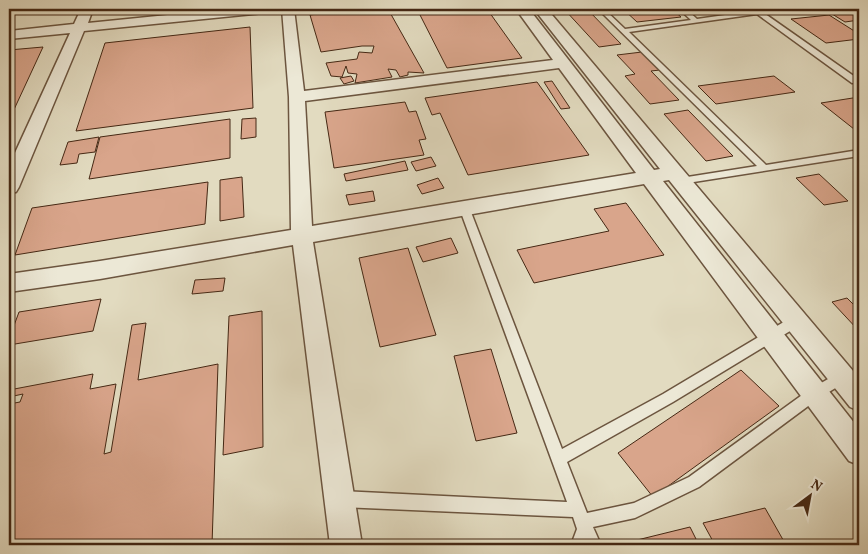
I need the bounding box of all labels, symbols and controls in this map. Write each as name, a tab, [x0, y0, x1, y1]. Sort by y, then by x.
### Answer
north arrow	[786, 472, 836, 522]
text: N	[807, 475, 825, 497]

